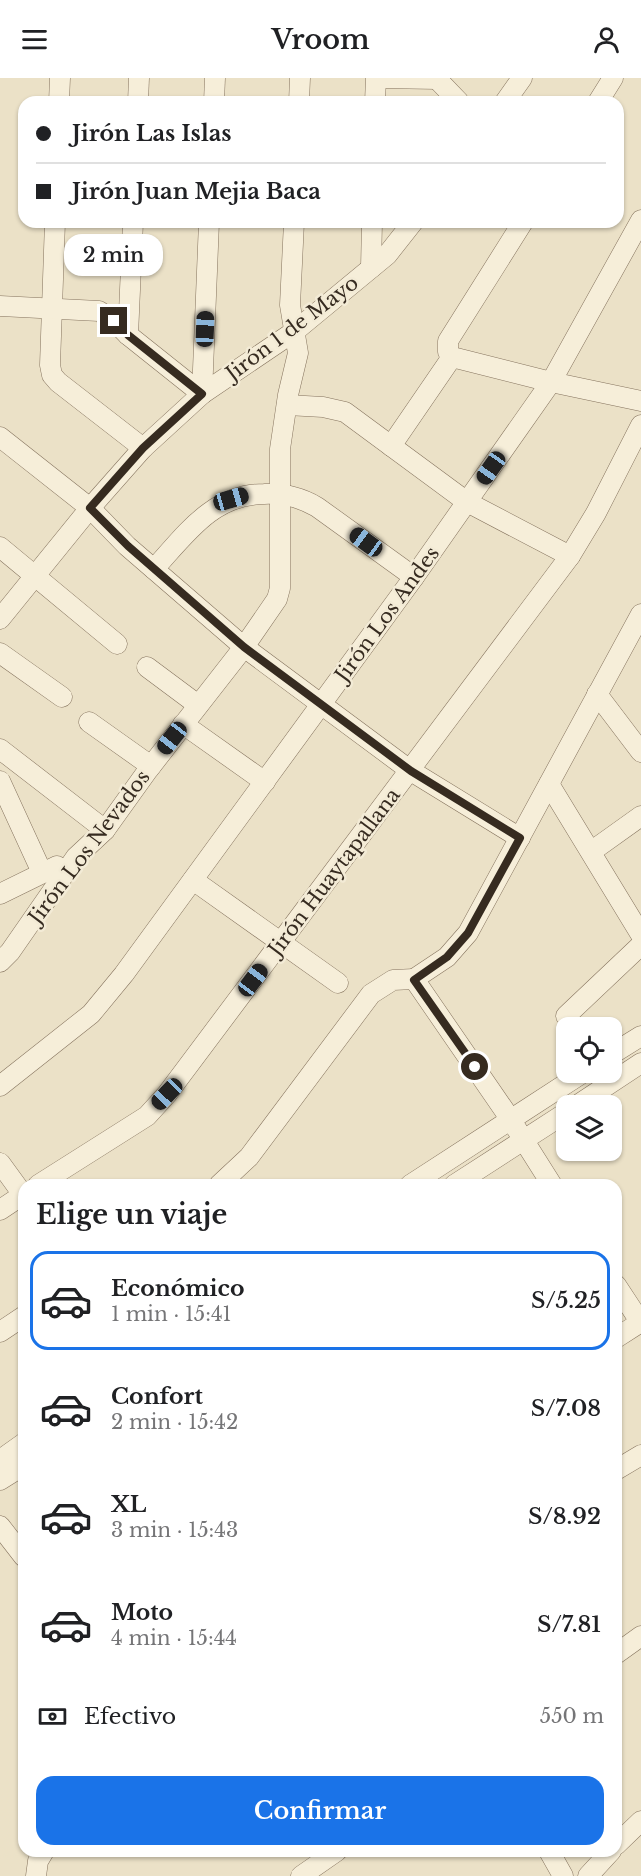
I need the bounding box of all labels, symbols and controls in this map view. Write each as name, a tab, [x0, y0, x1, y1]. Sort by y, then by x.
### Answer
icon: menu	[18, 23, 51, 56]
text: Vroom	[271, 23, 370, 56]
icon: person	[590, 23, 623, 56]
text: Jirón Las Islas	[72, 120, 232, 147]
text: Jirón Juan Mejia Baca	[72, 178, 321, 205]
callout: 2 min	[64, 234, 164, 276]
text: 2 min	[83, 243, 144, 267]
street label: Jirón 1 de Mayo	[219, 270, 363, 387]
route end	[100, 307, 127, 334]
car	[195, 311, 215, 347]
car	[473, 448, 509, 488]
car	[211, 485, 251, 513]
car	[346, 524, 386, 560]
street label: Jirón Los Andes	[328, 542, 444, 689]
car	[154, 718, 190, 758]
street label: Jirón Los Nevados	[22, 765, 155, 931]
street label: Jirón Huaytapallana	[261, 783, 405, 963]
car	[235, 960, 271, 1000]
map controls	[556, 1017, 622, 1161]
button: locate	[556, 1017, 622, 1083]
route start	[461, 1053, 488, 1080]
car	[148, 1075, 186, 1113]
button: layers	[556, 1095, 622, 1161]
text: Elige un viaje	[36, 1198, 227, 1231]
icon: car	[39, 1274, 93, 1328]
text: Económico	[111, 1275, 244, 1302]
text: S/5.25	[531, 1287, 601, 1314]
text: 1 min · 15:41	[111, 1302, 232, 1326]
icon: car	[39, 1382, 93, 1436]
text: Confort	[111, 1383, 203, 1410]
text: S/7.08	[531, 1395, 601, 1422]
text: 2 min · 15:42	[111, 1410, 238, 1434]
icon: car	[39, 1490, 93, 1544]
text: XL	[111, 1491, 146, 1518]
text: S/8.92	[528, 1503, 601, 1530]
text: 3 min · 15:43	[111, 1518, 238, 1542]
icon: car	[39, 1598, 93, 1652]
text: Moto	[111, 1599, 173, 1626]
text: S/7.81	[537, 1611, 601, 1638]
text: 4 min · 15:44	[111, 1626, 237, 1650]
icon: cash	[36, 1700, 69, 1733]
text: Efectivo	[84, 1703, 176, 1730]
text: 550 m	[540, 1704, 604, 1728]
button: Confirmar	[36, 1776, 604, 1845]

